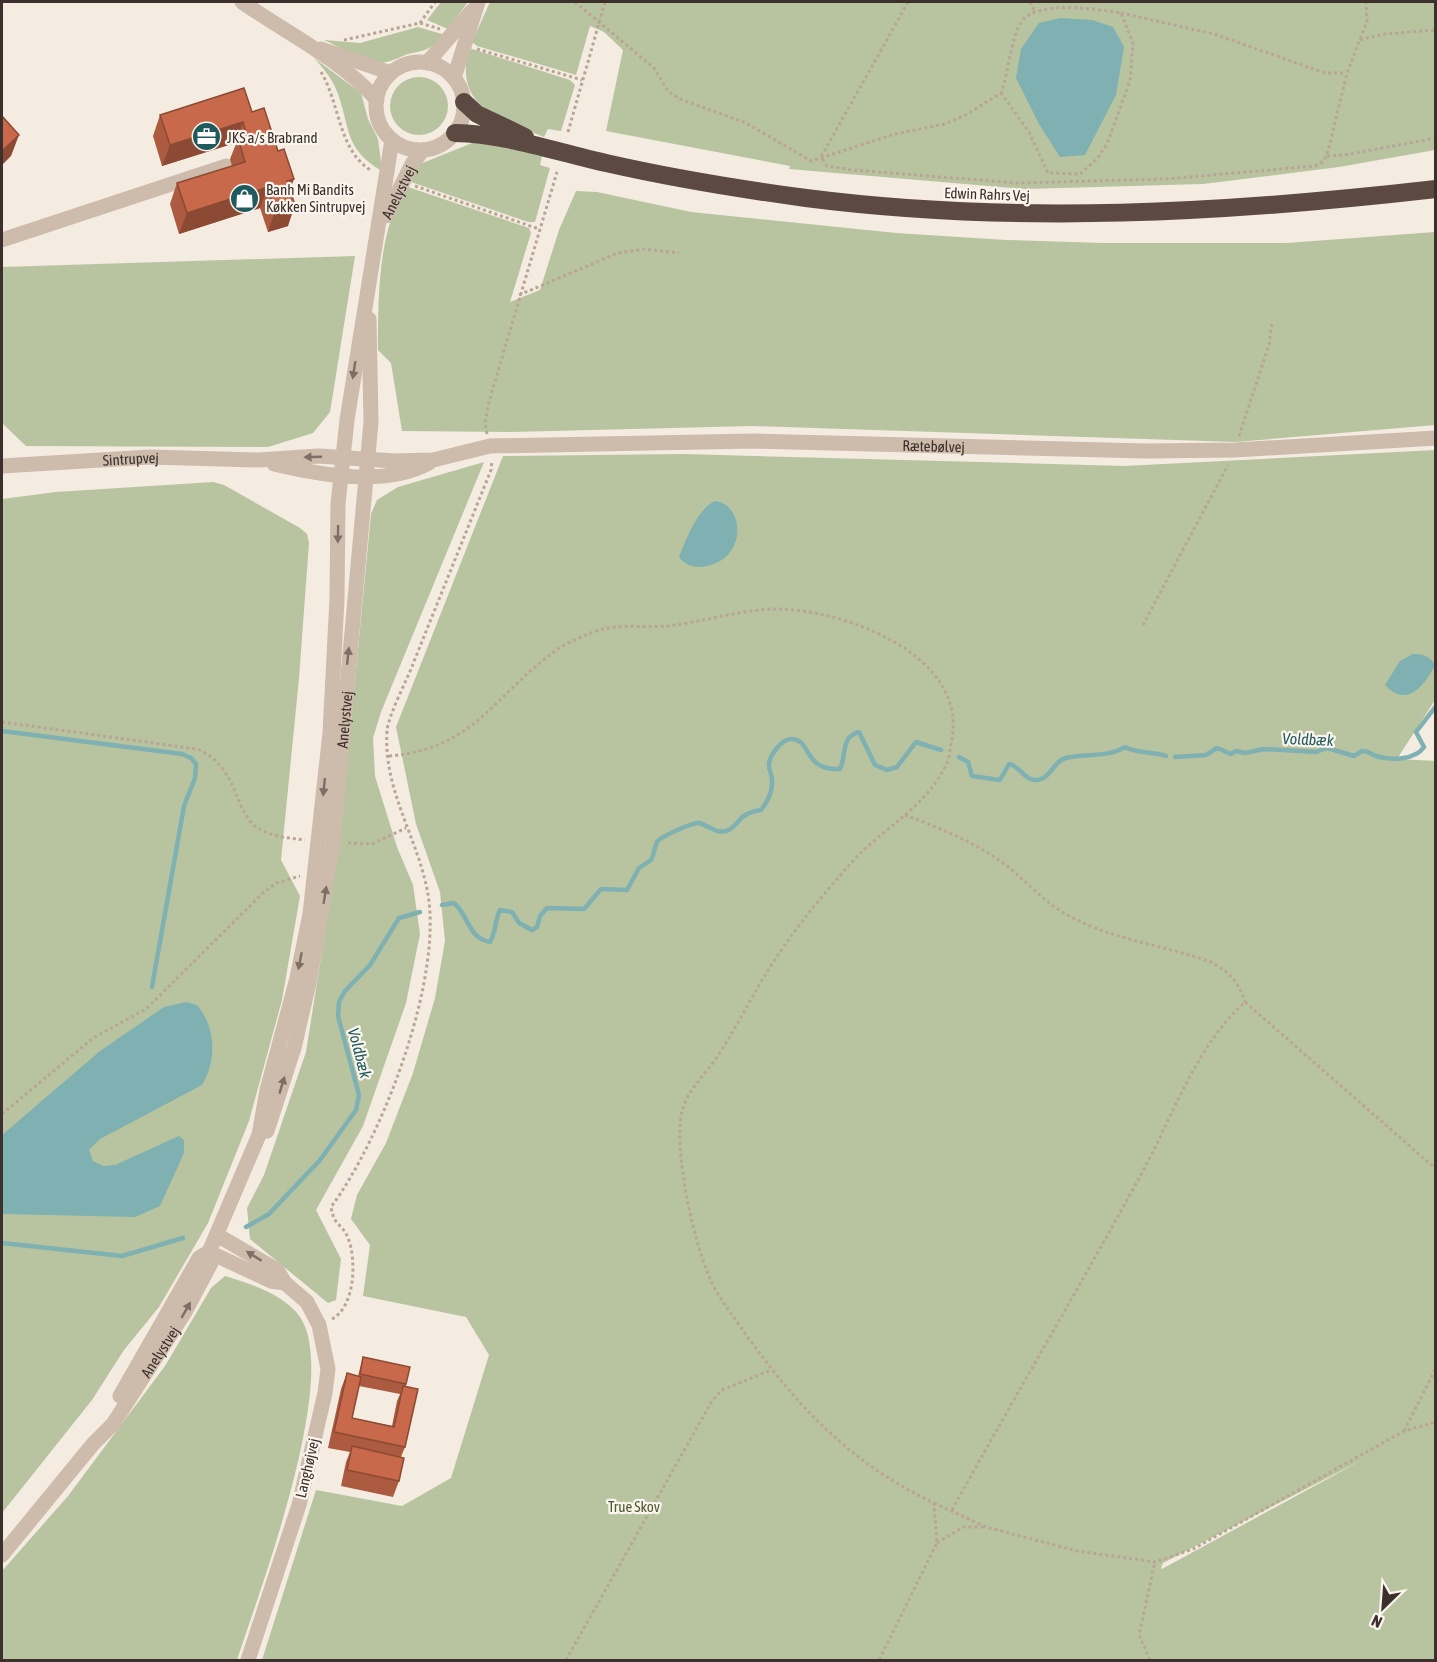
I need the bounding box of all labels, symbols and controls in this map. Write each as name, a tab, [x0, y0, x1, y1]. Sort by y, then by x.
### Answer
office icon: JKS a/s Brabrand	[190, 121, 222, 153]
place label: JKS a/s Brabrand	[227, 129, 318, 146]
street label: Anelystvej	[378, 162, 419, 221]
place label: Banh Mi Bandits Køkken Sintrupvej	[266, 181, 365, 215]
shop icon: Banh Mi Bandits Køkken Sintrupvej	[229, 182, 261, 214]
street label: Edwin Rahrs Vej	[944, 184, 1030, 204]
one-way arrow	[349, 360, 358, 379]
street label: Rætebølvej	[902, 436, 965, 455]
street label: Sintrupvej	[102, 448, 159, 468]
one-way arrow	[304, 452, 323, 461]
one-way arrow	[333, 524, 343, 543]
one-way arrow	[343, 646, 353, 665]
street label: Anelystvej	[333, 690, 355, 749]
water label: Voldbæk	[1282, 729, 1335, 749]
one-way arrow	[319, 778, 329, 797]
one-way arrow	[321, 885, 330, 904]
one-way arrow	[295, 952, 304, 971]
water label: Voldbæk	[345, 1026, 376, 1081]
one-way arrow	[278, 1076, 287, 1094]
one-way arrow	[246, 1251, 262, 1262]
one-way arrow	[181, 1301, 191, 1318]
street label: Anelystvej	[137, 1323, 182, 1380]
street label: Langhøjvej	[292, 1437, 322, 1499]
park label: True Skov	[608, 1498, 660, 1515]
north arrow	[1353, 1578, 1413, 1638]
text: N	[1369, 1611, 1385, 1632]

